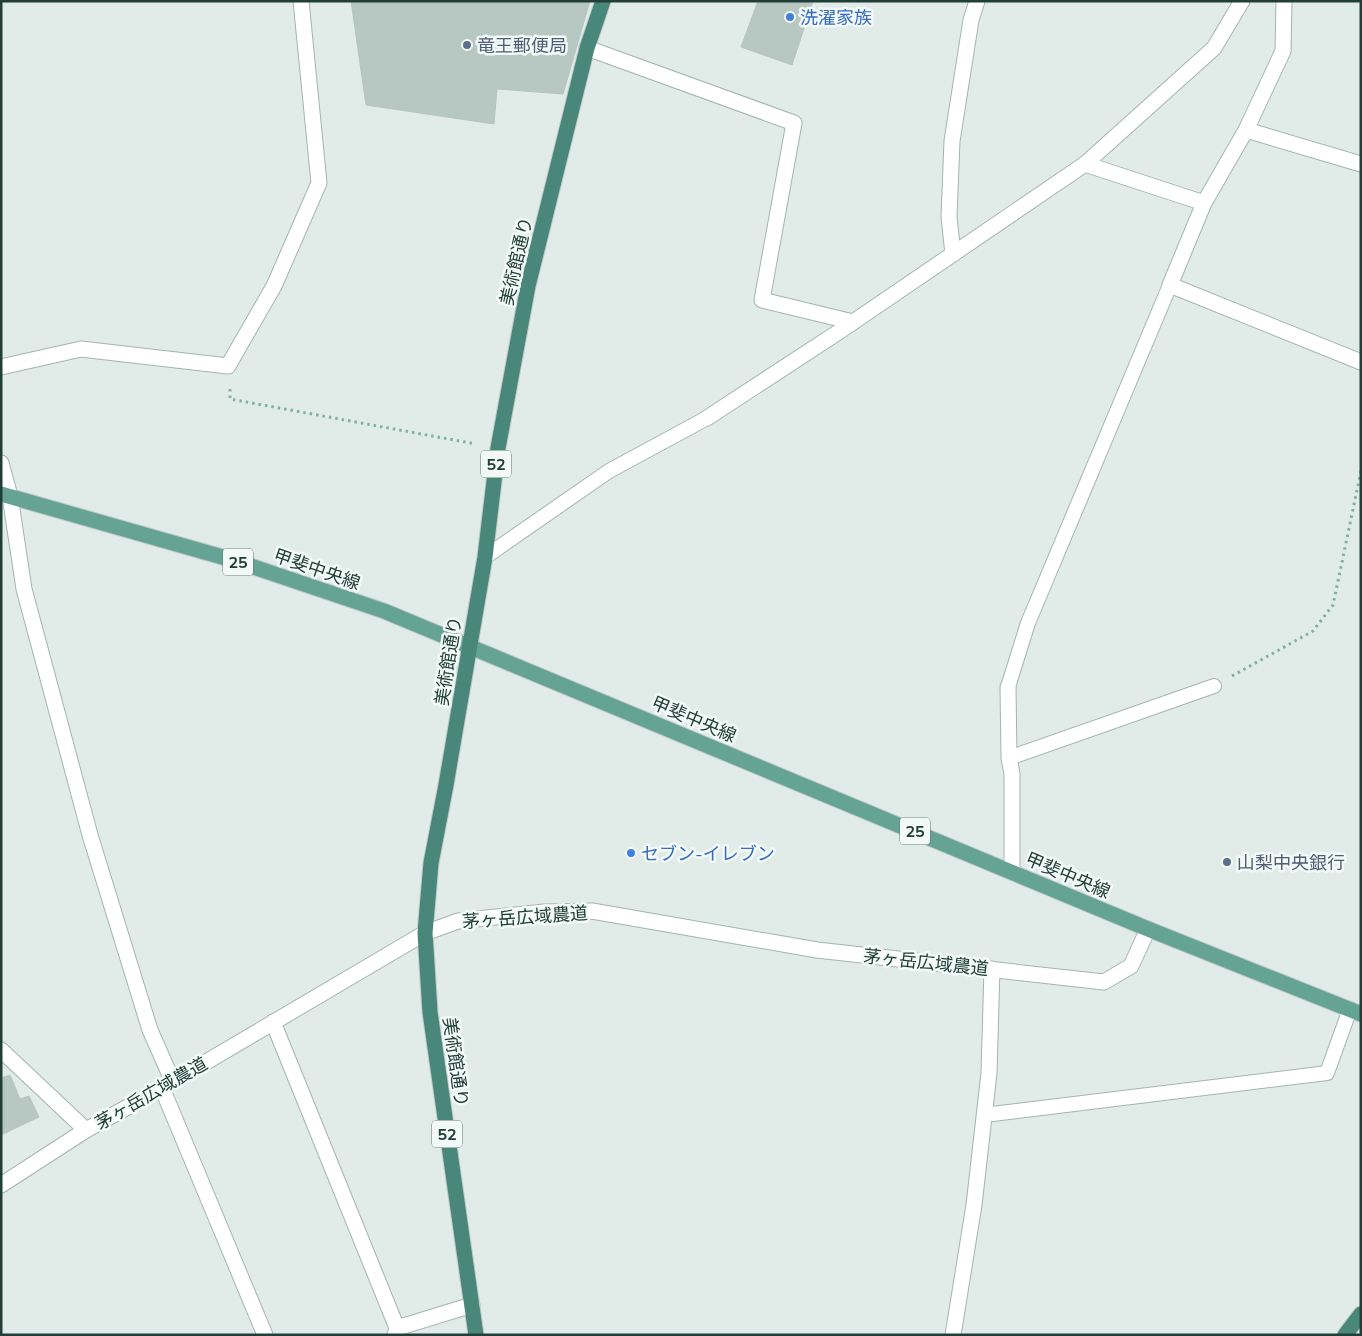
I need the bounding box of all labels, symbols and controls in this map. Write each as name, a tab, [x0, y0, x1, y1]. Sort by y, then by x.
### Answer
place label: 洗濯家族	[800, 6, 872, 29]
marker: 洗濯家族	[784, 11, 796, 23]
place label: 竜王郵便局	[477, 34, 567, 57]
marker: 竜王郵便局	[461, 39, 473, 51]
street label: 美術館通り	[495, 215, 537, 307]
road number: 52	[481, 450, 511, 478]
street label: 甲斐中央線	[271, 543, 363, 595]
road number: 25	[223, 548, 253, 576]
street label: 美術館通り	[430, 615, 466, 707]
street label: 甲斐中央線	[648, 691, 740, 747]
road number: 25	[900, 818, 930, 844]
place label: セブン-イレブン	[641, 842, 775, 865]
marker: セブン-イレブン	[625, 847, 637, 859]
street label: 甲斐中央線	[1022, 847, 1114, 903]
place label: 山梨中央銀行	[1237, 851, 1345, 874]
marker: 山梨中央銀行	[1221, 856, 1233, 868]
street label: 茅ヶ岳広域農道	[461, 901, 589, 933]
street label: 茅ヶ岳広域農道	[862, 944, 990, 980]
street label: 美術館通り	[438, 1016, 474, 1108]
street label: 茅ヶ岳広域農道	[91, 1052, 211, 1134]
road number: 52	[432, 1120, 462, 1148]

